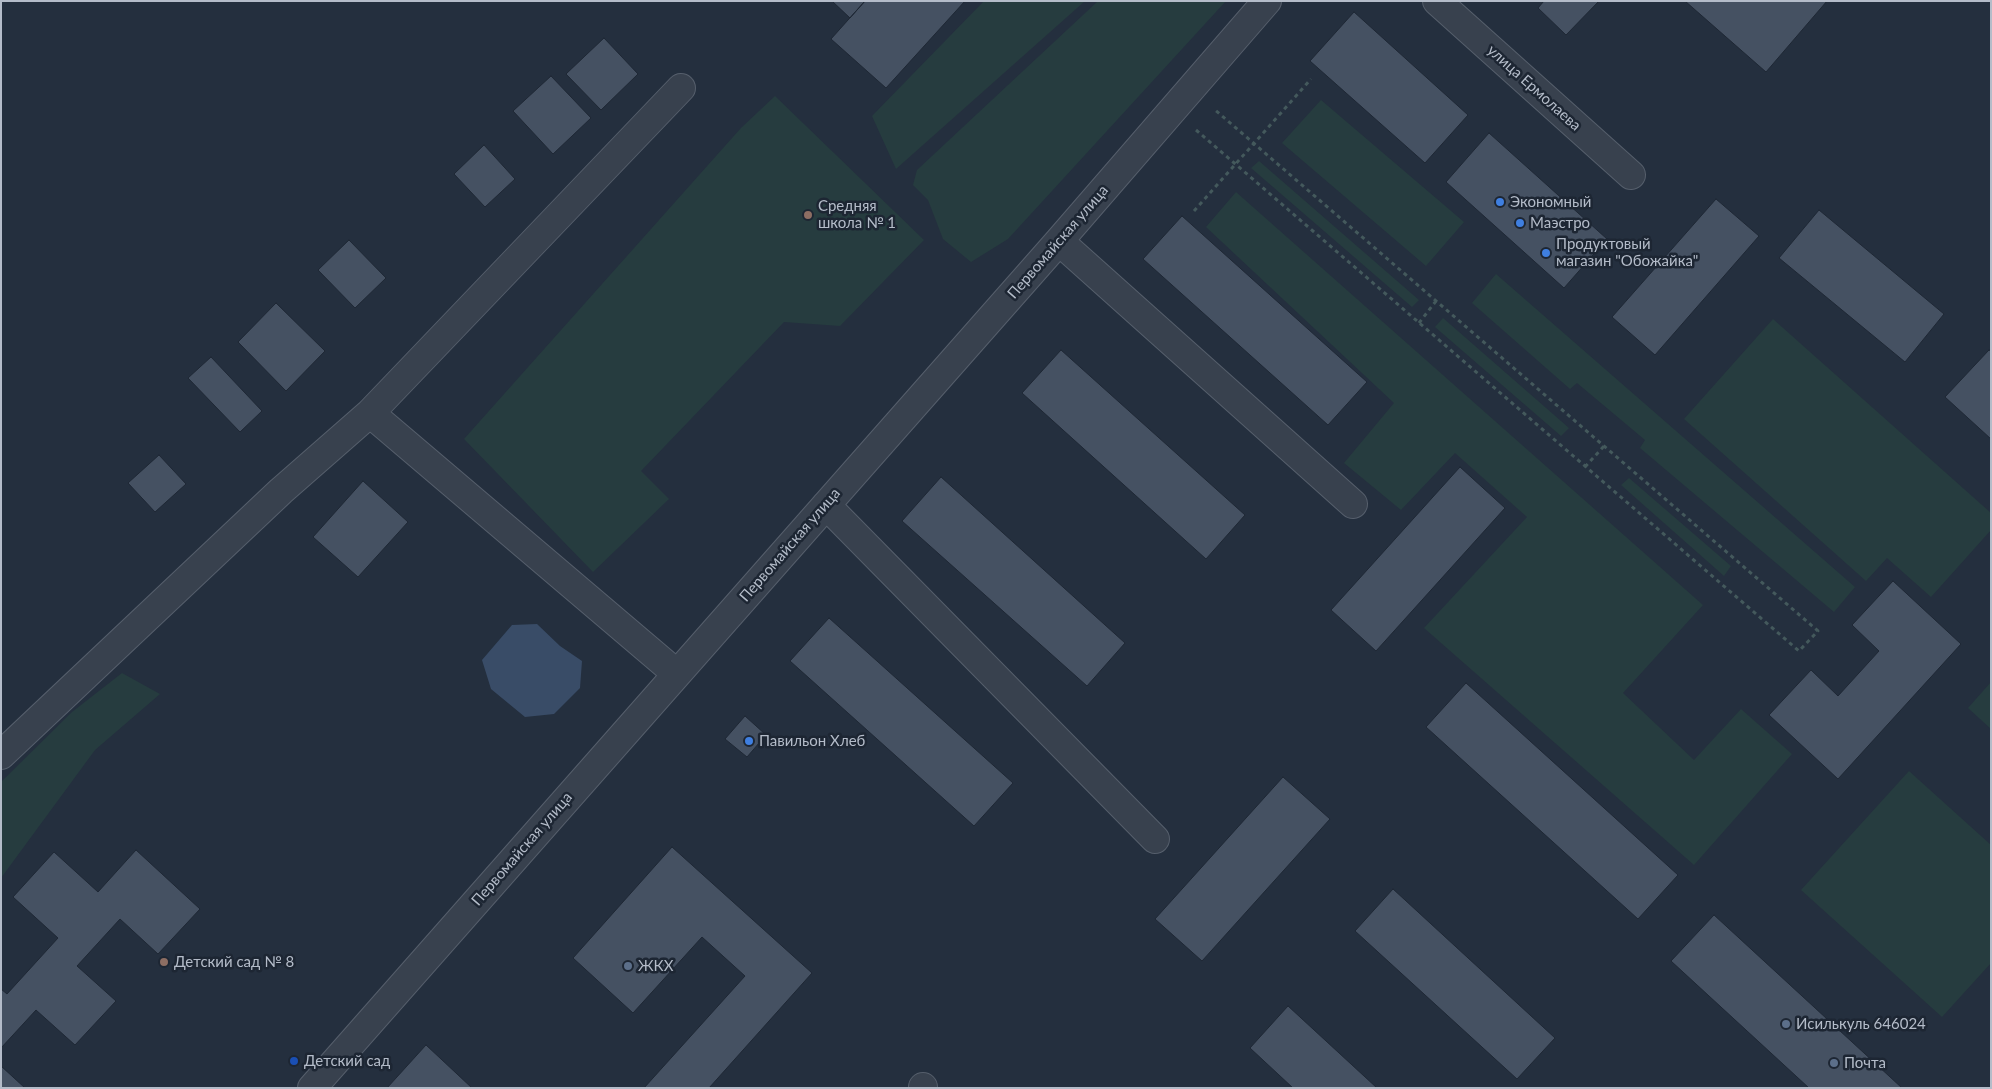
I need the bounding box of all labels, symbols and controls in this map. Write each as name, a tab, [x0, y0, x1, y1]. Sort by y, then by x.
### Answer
street label: улица Ермолаева	[1484, 41, 1584, 135]
street label: Первомайская улица	[1004, 182, 1112, 302]
place label: Экономный	[1510, 193, 1591, 211]
marker: Экономный	[1494, 196, 1506, 208]
place label: Средняя школа № 1	[818, 197, 896, 232]
marker: Средняя школа № 1	[802, 209, 814, 221]
place label: Маэстро	[1530, 214, 1590, 232]
marker: Маэстро	[1514, 217, 1526, 229]
place label: Продуктовый магазин "Обожайка"	[1556, 235, 1698, 270]
marker: Продуктовый магазин "Обожайка"	[1540, 247, 1552, 259]
street label: Первомайская улица	[736, 485, 844, 605]
place label: Павильон Хлеб	[759, 732, 865, 750]
marker: Павильон Хлеб	[743, 735, 755, 747]
street label: Первомайская улица	[468, 789, 576, 909]
place label: Детский сад № 8	[174, 953, 294, 971]
marker: Детский сад № 8	[158, 956, 170, 968]
place label: ЖКХ	[638, 957, 673, 975]
marker: ЖКХ	[622, 960, 634, 972]
place label: Исилькуль 646024	[1796, 1015, 1926, 1033]
marker: Исилькуль 646024	[1780, 1018, 1792, 1030]
place label: Детский сад	[304, 1052, 390, 1070]
place label: Почта	[1844, 1054, 1886, 1072]
marker: Детский сад	[288, 1055, 300, 1067]
marker: Почта	[1828, 1057, 1840, 1069]

